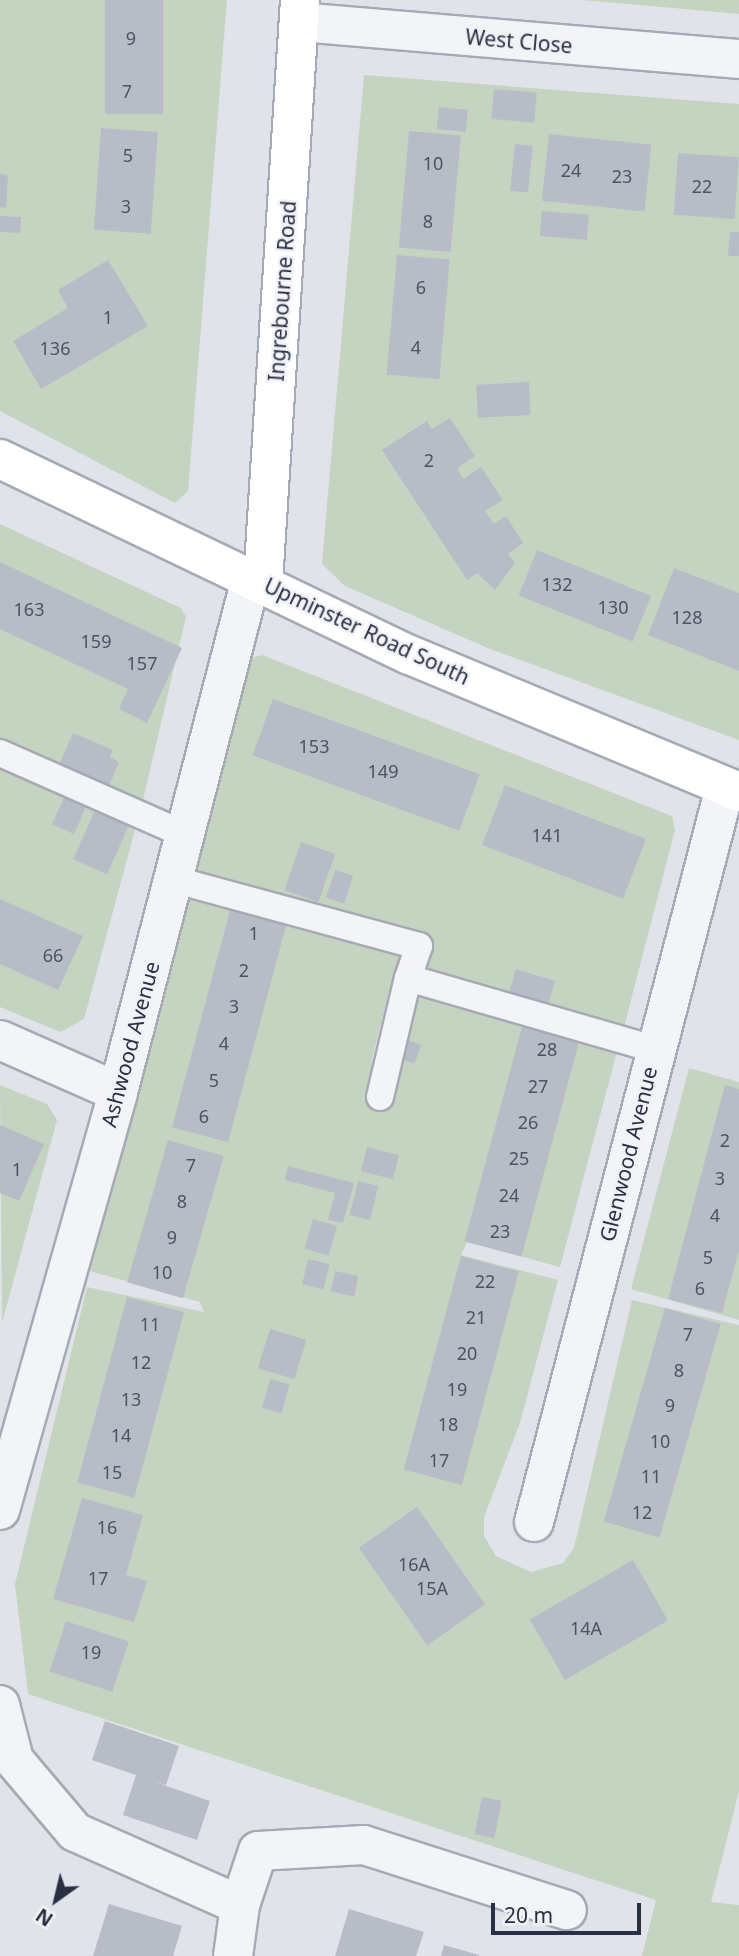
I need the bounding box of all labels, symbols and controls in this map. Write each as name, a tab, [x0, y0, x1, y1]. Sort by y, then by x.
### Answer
street label: West Close	[464, 24, 574, 58]
house number: 9	[126, 27, 136, 49]
house number: 7	[122, 80, 132, 102]
house number: 5	[123, 144, 133, 166]
house number: 10	[423, 152, 443, 174]
house number: 24	[561, 159, 581, 181]
house number: 23	[612, 165, 632, 187]
house number: 22	[692, 175, 712, 197]
house number: 3	[121, 195, 131, 217]
street label: Ingrebourne Road	[263, 200, 301, 382]
house number: 8	[423, 210, 433, 232]
house number: 6	[416, 276, 426, 298]
house number: 1	[103, 306, 113, 328]
house number: 4	[411, 336, 421, 358]
house number: 136	[40, 337, 70, 359]
house number: 2	[424, 449, 434, 471]
street label: Upminster Road South	[260, 572, 474, 690]
house number: 132	[542, 573, 572, 595]
house number: 130	[598, 596, 628, 618]
house number: 163	[14, 598, 44, 620]
house number: 128	[672, 606, 702, 628]
house number: 159	[81, 630, 111, 652]
house number: 157	[127, 652, 157, 674]
house number: 153	[299, 735, 329, 757]
house number: 149	[368, 760, 398, 782]
house number: 141	[532, 824, 562, 846]
house number: 1	[249, 922, 259, 944]
house number: 66	[43, 944, 63, 966]
street label: Ashwood Avenue	[96, 958, 164, 1130]
house number: 2	[239, 959, 249, 981]
house number: 3	[229, 995, 239, 1017]
house number: 4	[219, 1032, 229, 1054]
house number: 28	[537, 1038, 557, 1060]
street label: Glenwood Avenue	[594, 1064, 662, 1244]
house number: 5	[209, 1069, 219, 1091]
house number: 27	[528, 1075, 548, 1097]
house number: 6	[199, 1105, 209, 1127]
house number: 26	[518, 1111, 538, 1133]
house number: 2	[720, 1129, 730, 1151]
house number: 25	[509, 1147, 529, 1169]
house number: 7	[186, 1154, 196, 1176]
house number: 1	[12, 1158, 22, 1180]
house number: 3	[715, 1167, 725, 1189]
house number: 24	[499, 1184, 519, 1206]
house number: 8	[177, 1190, 187, 1212]
house number: 4	[710, 1204, 720, 1226]
house number: 23	[490, 1220, 510, 1242]
house number: 9	[167, 1226, 177, 1248]
house number: 5	[703, 1246, 713, 1268]
house number: 10	[152, 1261, 172, 1283]
house number: 22	[475, 1270, 495, 1292]
house number: 6	[695, 1277, 705, 1299]
house number: 21	[466, 1306, 486, 1328]
house number: 11	[140, 1313, 160, 1335]
house number: 7	[683, 1323, 693, 1345]
house number: 20	[457, 1342, 477, 1364]
house number: 12	[131, 1351, 151, 1373]
house number: 8	[674, 1359, 684, 1381]
house number: 19	[447, 1378, 467, 1400]
house number: 13	[121, 1388, 141, 1410]
house number: 9	[665, 1394, 675, 1416]
house number: 18	[438, 1413, 458, 1435]
house number: 14	[111, 1424, 131, 1446]
house number: 10	[650, 1430, 670, 1452]
house number: 17	[429, 1449, 449, 1471]
house number: 15	[102, 1461, 122, 1483]
house number: 11	[641, 1465, 661, 1487]
house number: 12	[632, 1501, 652, 1523]
house number: 16	[97, 1516, 117, 1538]
house number: 16A	[398, 1553, 430, 1575]
house number: 17	[88, 1567, 108, 1589]
house number: 15A	[416, 1577, 448, 1599]
house number: 14A	[570, 1617, 602, 1639]
house number: 19	[81, 1641, 101, 1663]
north arrow	[21, 1865, 91, 1935]
scale bar	[494, 1890, 644, 1934]
text: 20 m	[504, 1901, 553, 1929]
text: N	[31, 1902, 58, 1933]

